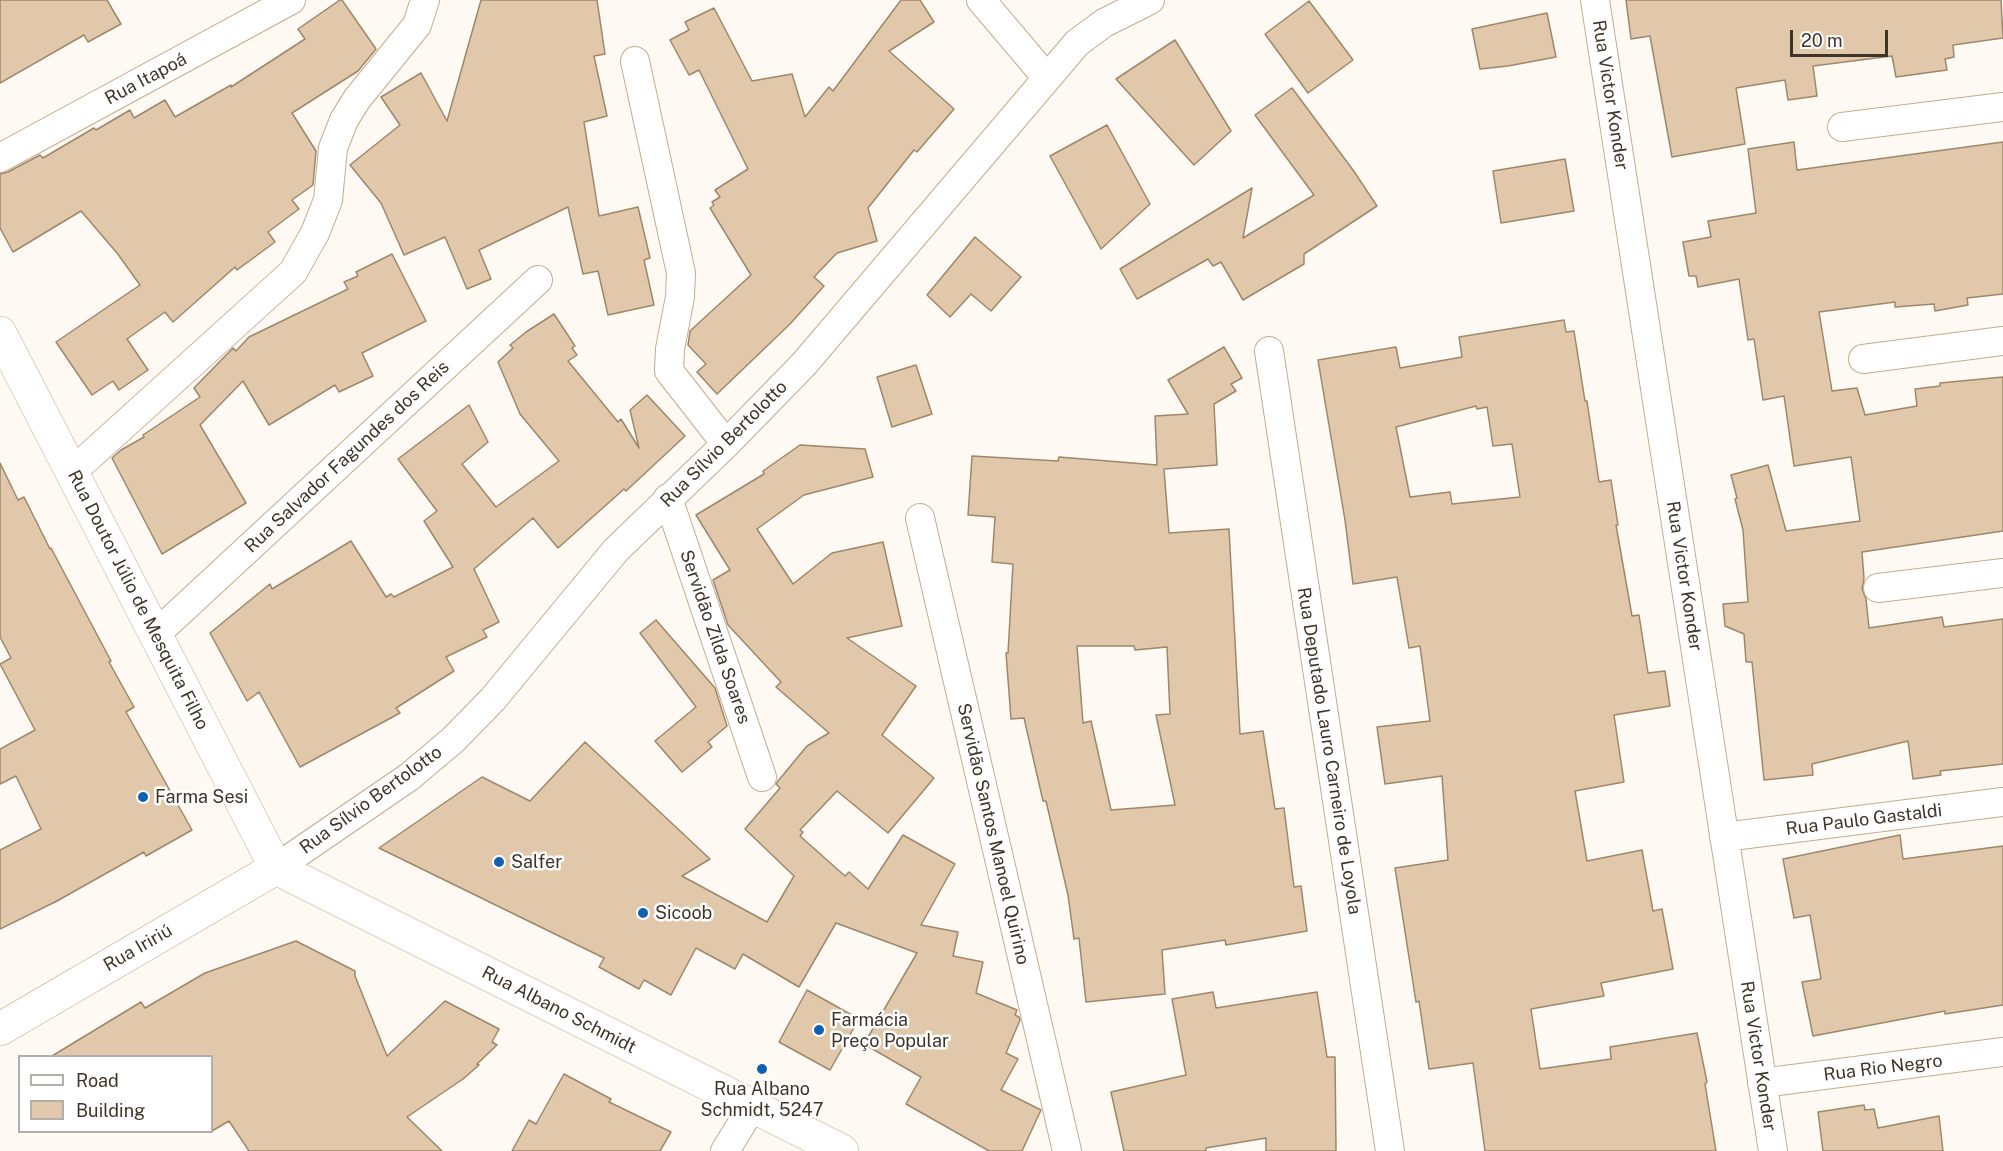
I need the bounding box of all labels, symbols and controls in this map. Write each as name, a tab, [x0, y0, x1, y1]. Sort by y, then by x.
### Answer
scale bar	[1793, 18, 1890, 56]
street label: Rua Victor Konder	[1587, 19, 1633, 171]
text: 20 m	[1801, 30, 1843, 51]
street label: Rua Itapoá	[101, 48, 191, 110]
street label: Rua Salvador Fagundes dos Reis	[240, 356, 454, 558]
street label: Rua Sílvio Bertolotto	[656, 376, 792, 512]
street label: Rua Doutor Júlio de Mesquita Filho	[63, 466, 213, 734]
street label: Rua Victor Konder	[1661, 500, 1707, 652]
street label: Servidão Zilda Soares	[675, 547, 755, 727]
street label: Rua Deputado Lauro Carneiro de Loyola	[1292, 586, 1366, 916]
street label: Servidão Santos Manoel Quirino	[952, 701, 1034, 967]
street label: Rua Sílvio Bertolotto	[296, 741, 446, 859]
place label: Farma Sesi	[155, 786, 248, 808]
marker: Farma Sesi	[136, 790, 150, 804]
street label: Rua Paulo Gastaldi	[1785, 800, 1943, 840]
place label: Salfer	[511, 851, 562, 873]
marker: Salfer	[492, 855, 506, 869]
place label: Sicoob	[655, 902, 712, 924]
marker: Sicoob	[636, 906, 650, 920]
street label: Rua Iririú	[100, 920, 176, 976]
street label: Rua Albano Schmidt	[478, 962, 640, 1058]
street label: Rua Victor Konder	[1735, 980, 1781, 1132]
place label: Farmácia Preço Popular	[831, 1009, 949, 1052]
marker: Farmácia Preço Popular	[812, 1023, 826, 1037]
street label: Rua Rio Negro	[1822, 1050, 1944, 1086]
legend	[18, 1055, 213, 1133]
marker: Rua Albano Schmidt, 5247	[755, 1062, 769, 1076]
text: Road	[76, 1070, 119, 1091]
place label: Rua Albano Schmidt, 5247	[701, 1078, 823, 1120]
text: Building	[76, 1100, 145, 1121]

